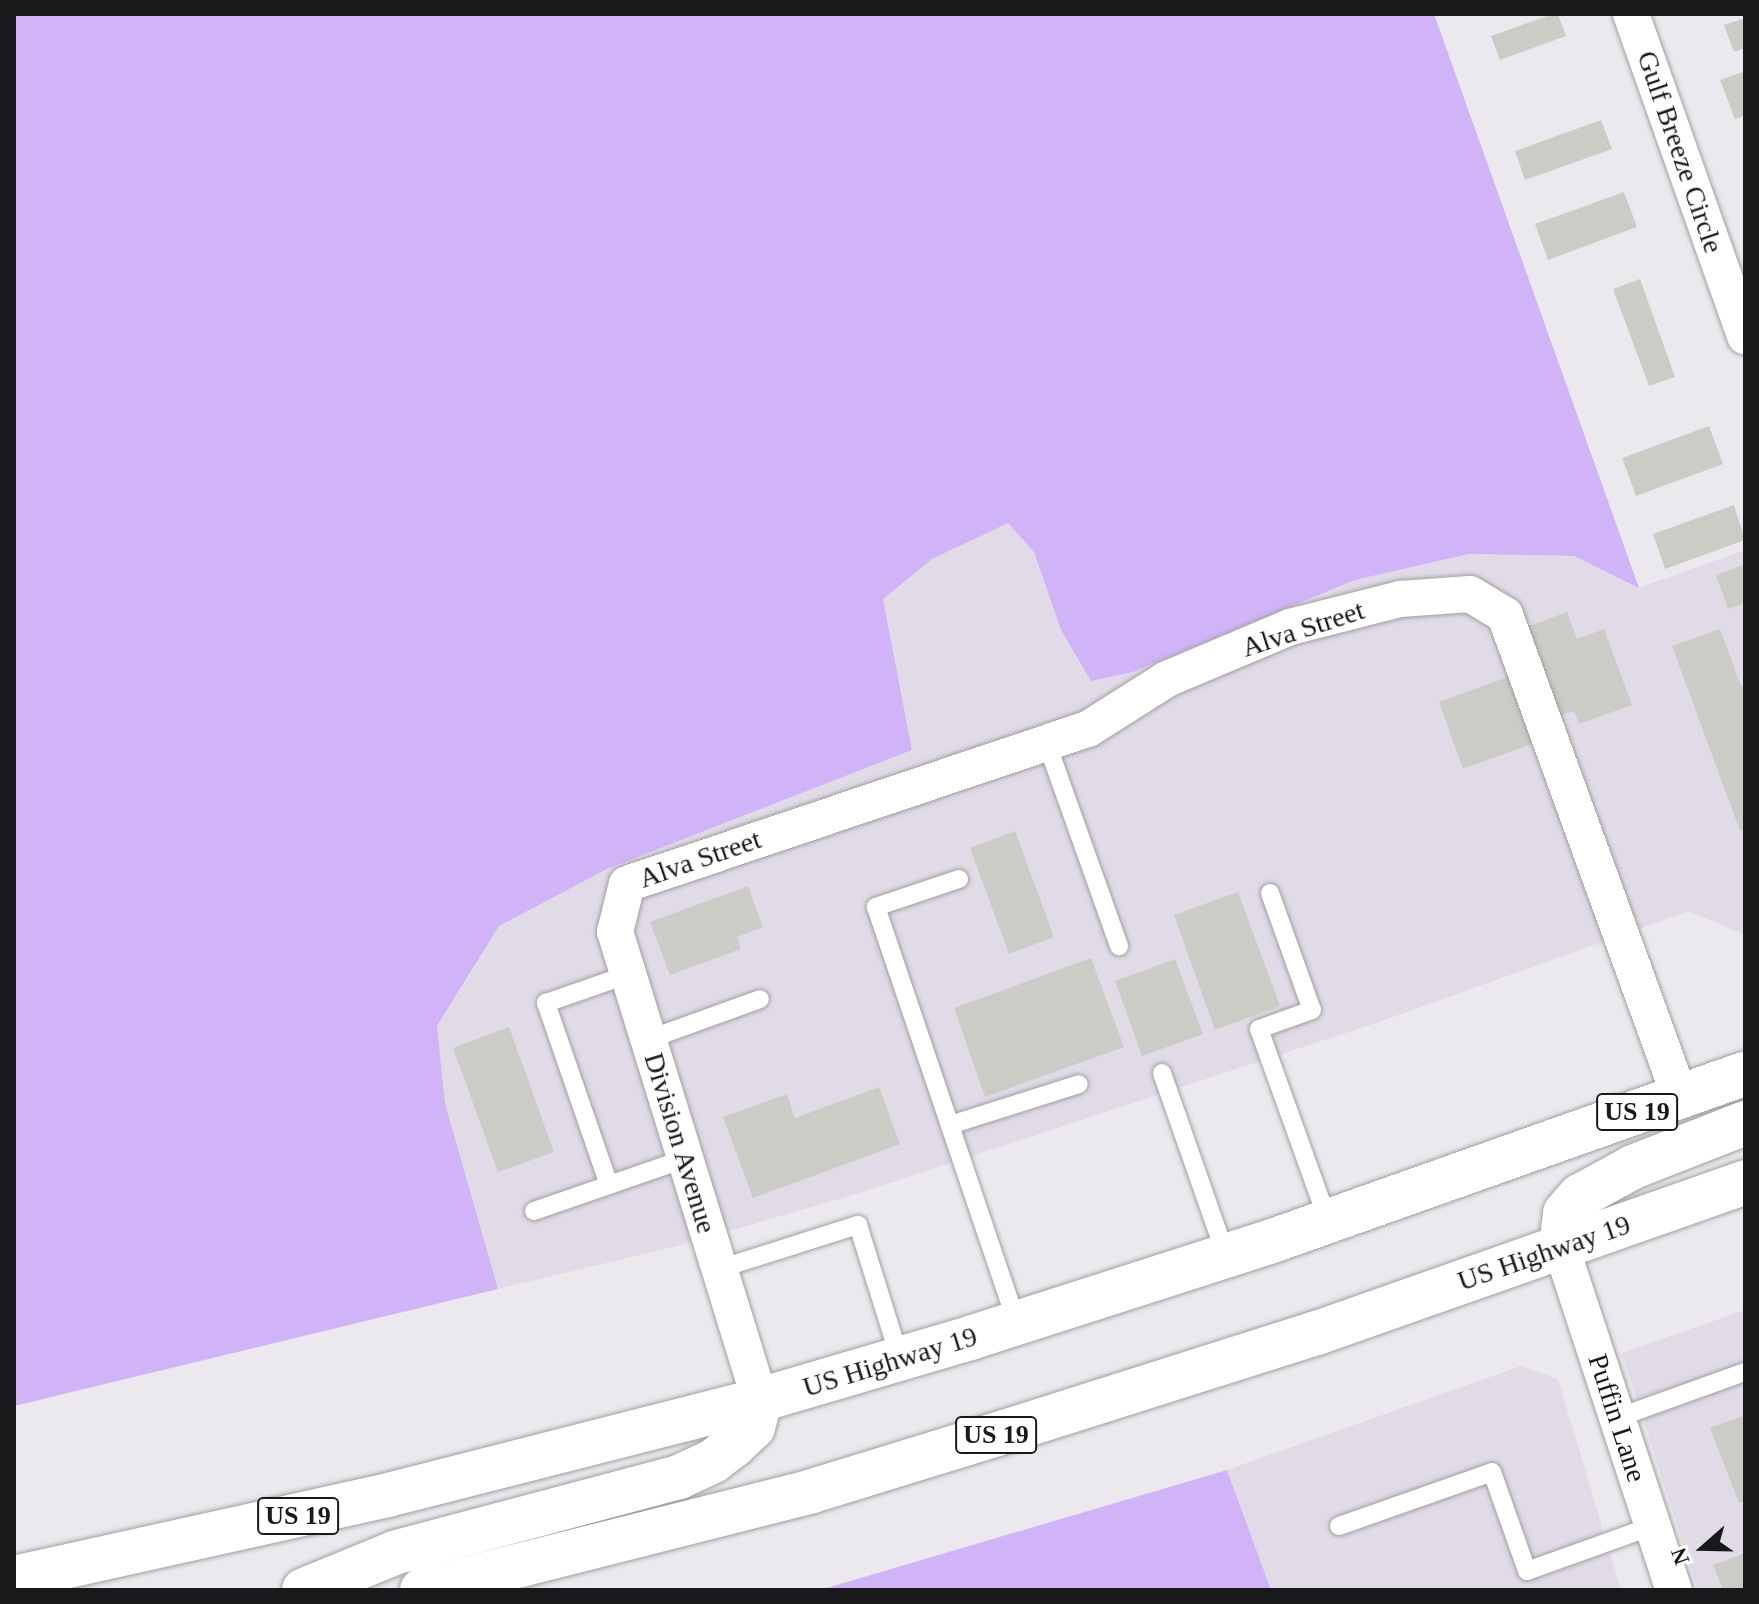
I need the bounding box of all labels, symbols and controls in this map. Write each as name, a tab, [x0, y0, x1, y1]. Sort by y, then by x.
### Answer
street label: Gulf Breeze Circle	[1630, 47, 1730, 257]
street label: Alva Street	[1238, 593, 1368, 665]
street label: Alva Street	[635, 822, 765, 896]
street label: Division Avenue	[636, 1048, 724, 1238]
road number: US 19	[1595, 1090, 1679, 1134]
street label: US Highway 19	[1453, 1208, 1635, 1298]
street label: US Highway 19	[799, 1320, 981, 1404]
street label: Puffin Lane	[1581, 1350, 1653, 1486]
road number: US 19	[954, 1413, 1038, 1457]
road number: US 19	[256, 1494, 340, 1538]
north arrow	[1663, 1508, 1743, 1588]
text: N	[1666, 1545, 1694, 1568]

